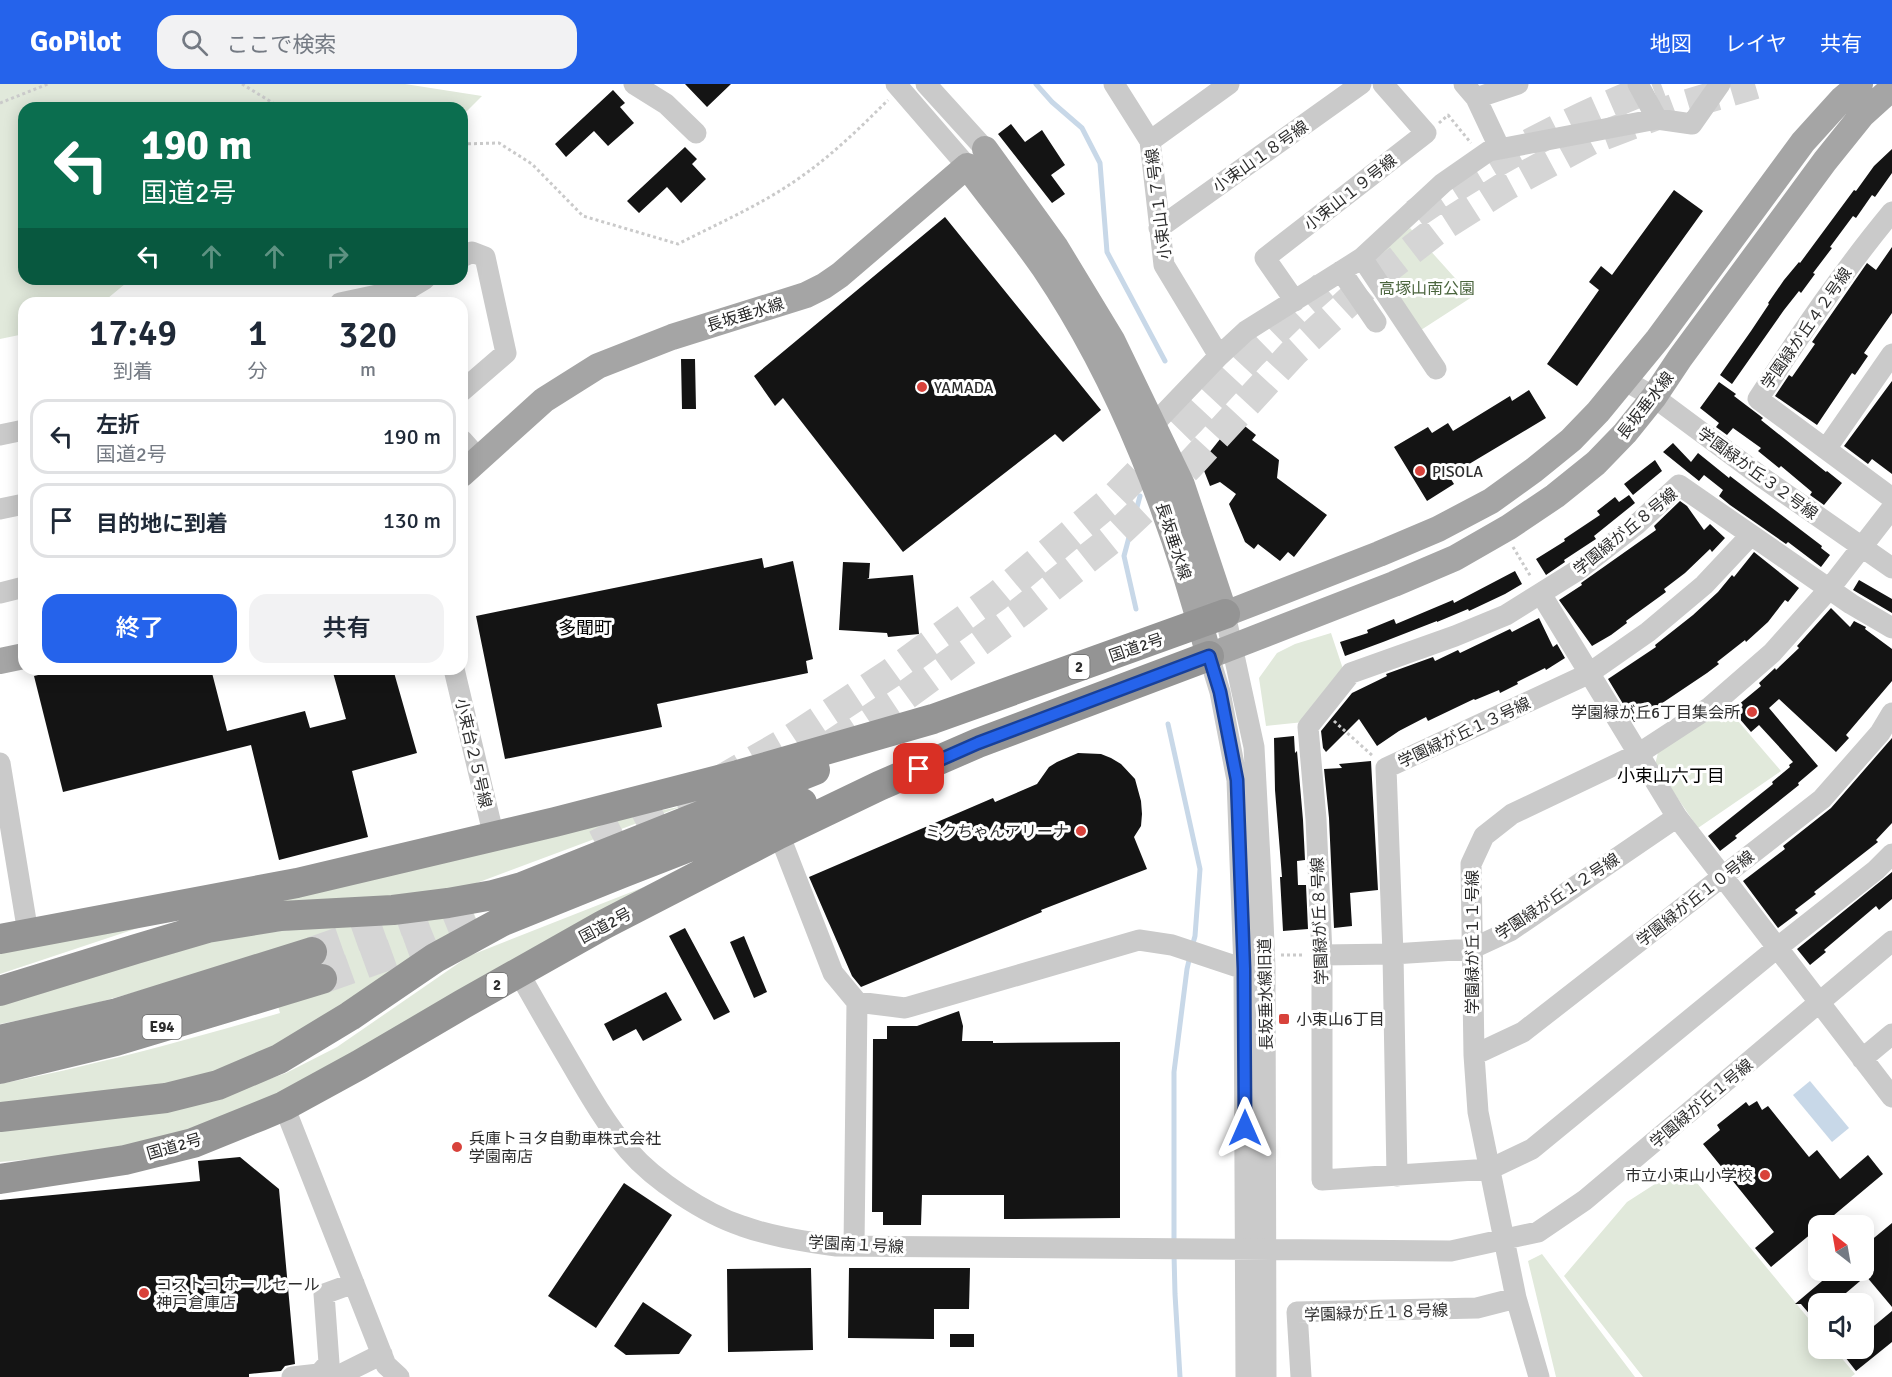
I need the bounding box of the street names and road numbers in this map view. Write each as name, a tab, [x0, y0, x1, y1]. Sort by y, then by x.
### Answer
street label: 小束山１８号線	[1209, 117, 1312, 197]
street label: 小束山１７号線	[1142, 147, 1176, 261]
street label: 小束山１９号線	[1300, 150, 1401, 235]
street label: 学園緑が丘４２号線	[1757, 264, 1856, 393]
street label: 長坂垂水線	[704, 294, 786, 336]
street label: 長坂垂水線	[1613, 368, 1678, 443]
street label: 学園緑が丘３２号線	[1693, 423, 1822, 524]
street label: 学園緑が丘８号線	[1570, 484, 1682, 580]
street label: 長坂垂水線	[1151, 500, 1195, 582]
street label: 国道2号	[1106, 629, 1166, 667]
road number: 2	[1068, 655, 1090, 679]
street label: 学園緑が丘１３号線	[1395, 693, 1534, 772]
street label: 小束台２５号線	[451, 696, 495, 810]
street label: 学園緑が丘１０号線	[1633, 847, 1759, 951]
street label: 学園緑が丘１２号線	[1492, 849, 1623, 944]
street label: 学園緑が丘８号線	[1308, 857, 1332, 985]
street label: 学園緑が丘１１号線	[1463, 870, 1483, 1014]
street label: 国道2号	[576, 904, 635, 948]
street label: 長坂垂水線旧道	[1255, 938, 1277, 1050]
road number: 2	[486, 973, 508, 997]
road number: E94	[142, 1015, 182, 1039]
street label: 学園緑が丘１号線	[1646, 1055, 1757, 1153]
street label: 国道2号	[144, 1130, 204, 1164]
street label: 学園南１号線	[807, 1232, 904, 1257]
street label: 学園緑が丘１８号線	[1304, 1300, 1448, 1326]

